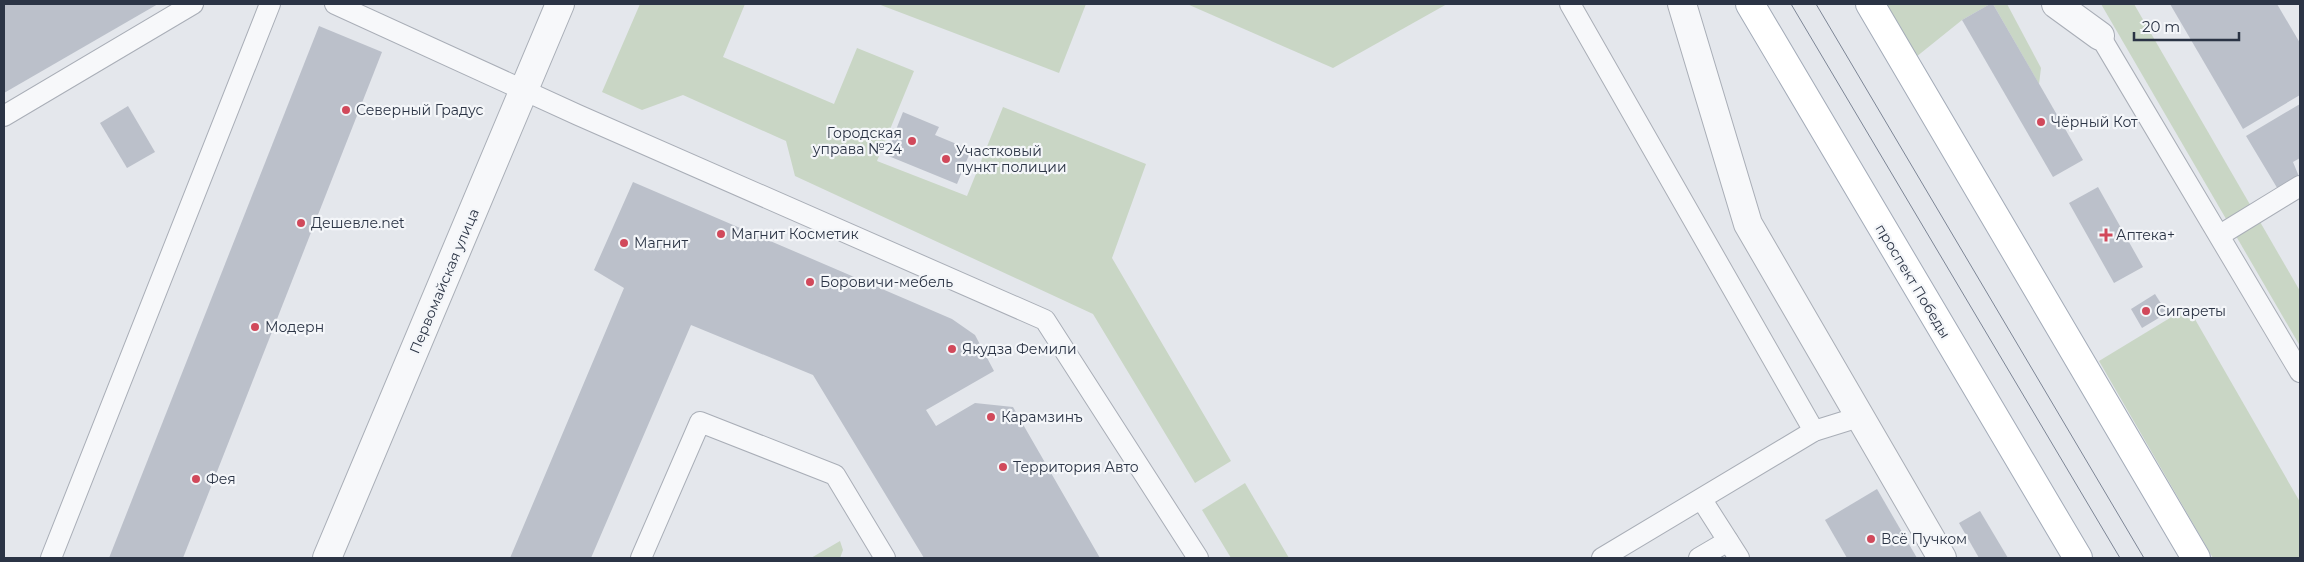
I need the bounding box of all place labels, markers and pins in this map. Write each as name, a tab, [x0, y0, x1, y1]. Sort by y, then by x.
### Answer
place label: Северный Градус	[356, 101, 484, 119]
marker: Северный Градус	[340, 104, 352, 116]
place label: Чёрный Кот	[2051, 113, 2138, 131]
marker: Чёрный Кот	[2035, 116, 2047, 128]
place label: Городская управа №24	[812, 124, 903, 158]
marker: Городская управа №24	[906, 135, 918, 147]
place label: Участковый пункт полиции	[956, 142, 1067, 176]
marker: Участковый пункт полиции	[940, 153, 952, 165]
place label: Дешевле.net	[311, 214, 405, 232]
marker: Дешевле.net	[295, 217, 307, 229]
place label: Магнит Косметик	[731, 225, 859, 243]
place label: Аптека+	[2116, 226, 2175, 244]
marker: Магнит Косметик	[715, 228, 727, 240]
marker: Аптека+	[2100, 229, 2112, 241]
place label: Магнит	[634, 234, 688, 252]
marker: Магнит	[618, 237, 630, 249]
place label: Боровичи-мебель	[820, 273, 953, 291]
marker: Боровичи-мебель	[804, 276, 816, 288]
place label: Сигареты	[2156, 302, 2226, 320]
marker: Сигареты	[2140, 305, 2152, 317]
place label: Модерн	[265, 318, 324, 336]
marker: Модерн	[249, 321, 261, 333]
place label: Якудза Фемили	[962, 340, 1077, 358]
marker: Якудза Фемили	[946, 343, 958, 355]
place label: Карамзинъ	[1001, 408, 1083, 426]
marker: Карамзинъ	[985, 411, 997, 423]
place label: Территория Авто	[1013, 458, 1139, 476]
marker: Территория Авто	[997, 461, 1009, 473]
place label: Фея	[206, 470, 236, 488]
marker: Фея	[190, 473, 202, 485]
place label: Всё Пучком	[1881, 530, 1967, 548]
marker: Всё Пучком	[1865, 533, 1877, 545]

